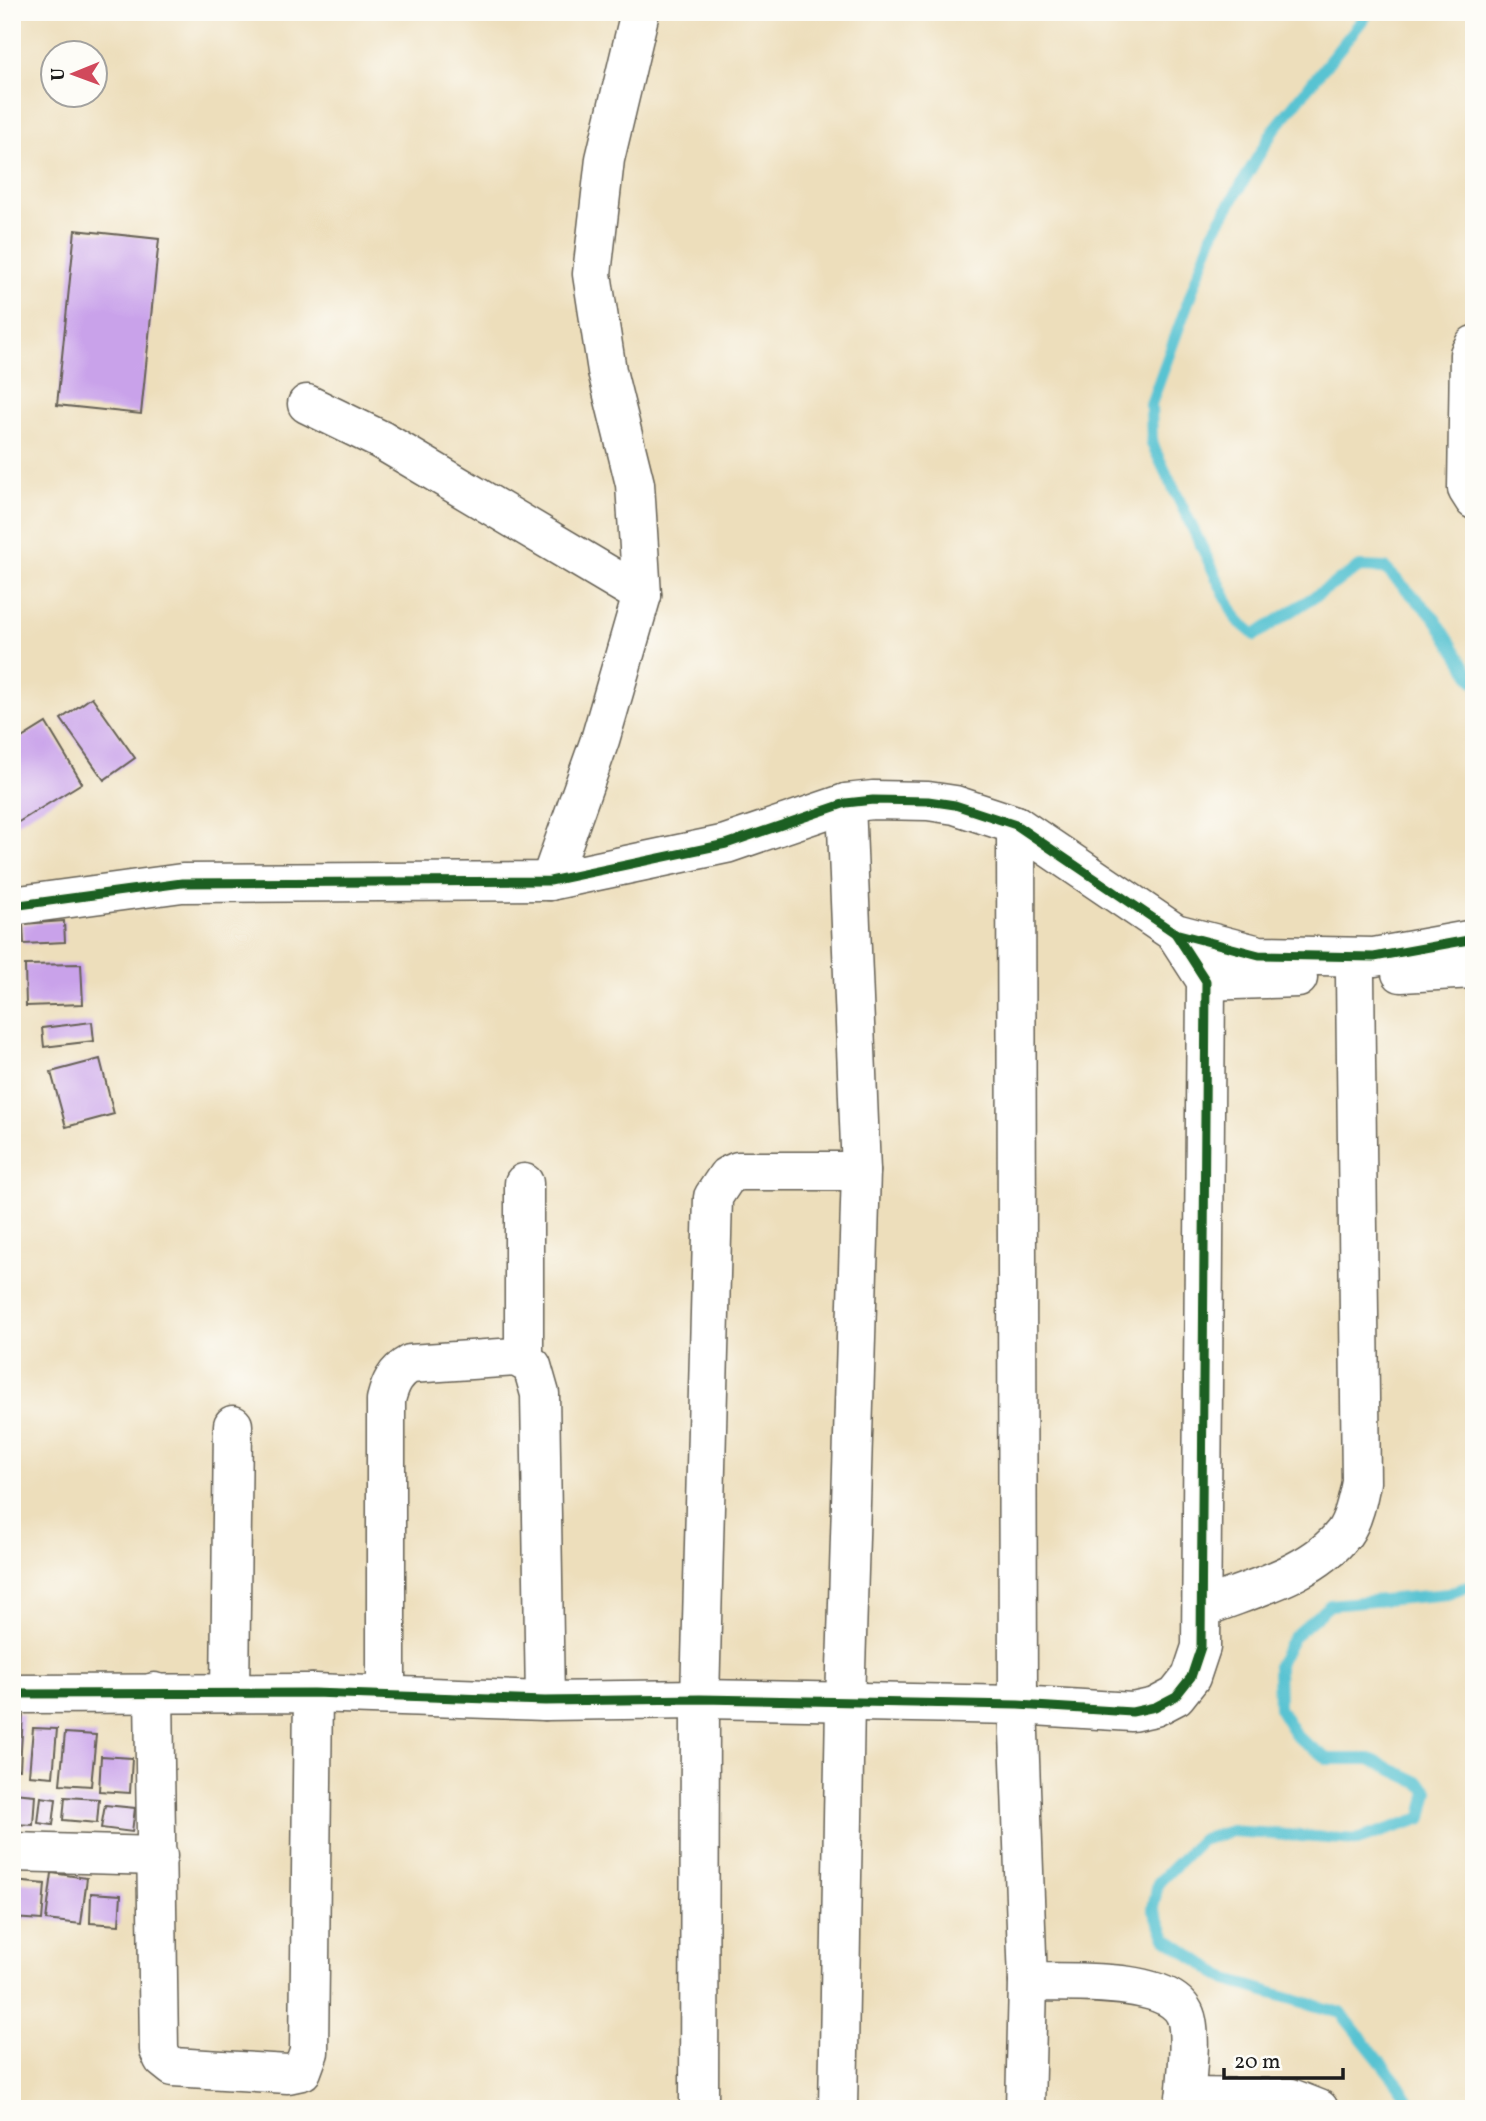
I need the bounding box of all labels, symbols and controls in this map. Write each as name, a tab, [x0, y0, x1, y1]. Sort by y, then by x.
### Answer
north arrow	[38, 38, 108, 108]
text: U	[46, 68, 72, 81]
scale bar	[1224, 2037, 1342, 2081]
text: 20 m	[1234, 2048, 1280, 2077]

